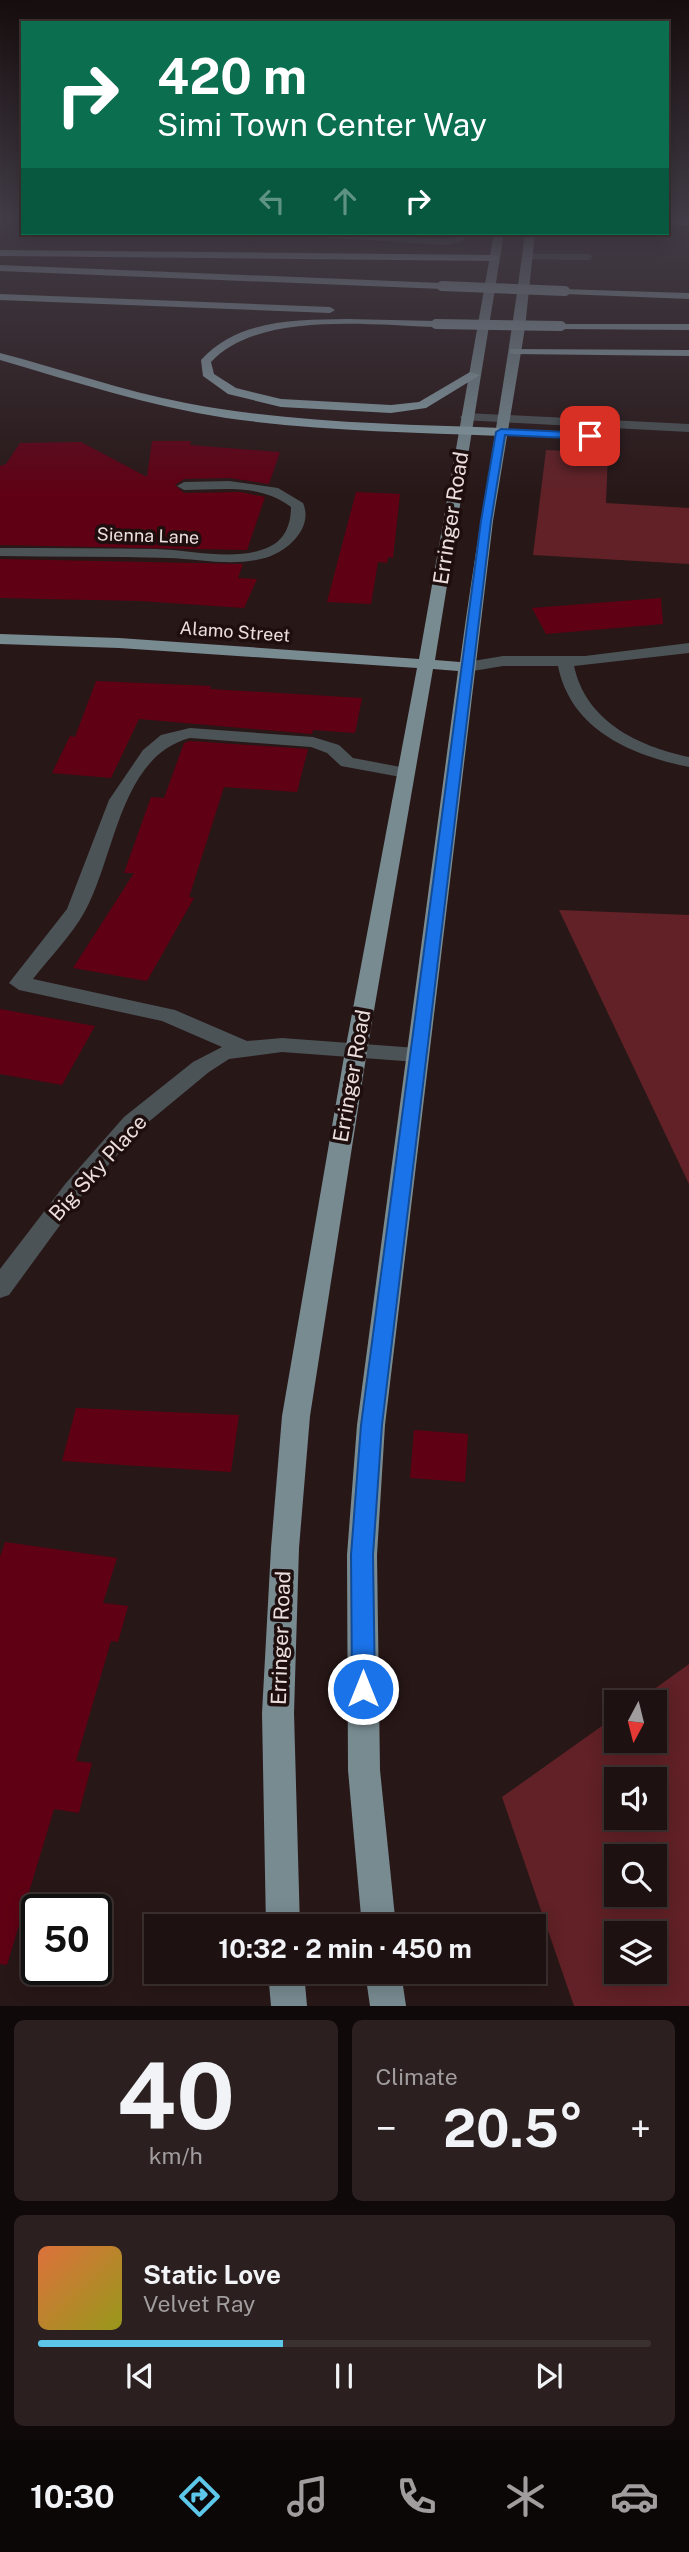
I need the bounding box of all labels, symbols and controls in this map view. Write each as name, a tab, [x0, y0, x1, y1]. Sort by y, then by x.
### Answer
text: 420 m	[157, 47, 307, 105]
icon: right	[42, 49, 133, 140]
text: Simi Town Center Way	[157, 106, 487, 143]
icon: left	[253, 182, 291, 220]
icon: ahead	[326, 182, 364, 220]
icon: right	[399, 182, 437, 220]
pin	[560, 406, 620, 466]
icon: arrive	[571, 417, 609, 455]
street label: Erringer Road	[428, 450, 473, 586]
street label: Sienna Lane	[96, 523, 200, 548]
street label: Alamo Street	[179, 617, 291, 646]
street label: Erringer Road	[328, 1008, 375, 1144]
street label: Big Sky Place	[43, 1109, 152, 1226]
street label: Erringer Road	[266, 1570, 295, 1706]
position arrow	[326, 1652, 400, 1726]
north arrow	[604, 1690, 667, 1754]
map controls	[604, 1690, 667, 1984]
button: sound	[604, 1767, 667, 1830]
button: search	[604, 1844, 667, 1907]
speed limit sign: 50	[21, 1894, 112, 1985]
button: layers	[604, 1921, 667, 1984]
text: 10:32 · 2 min · 450 m	[218, 1933, 472, 1964]
text: 40	[117, 2043, 235, 2149]
text: Climate	[376, 2063, 458, 2090]
text: 20.5°	[443, 2098, 583, 2159]
text: −	[376, 2106, 397, 2151]
text: +	[630, 2106, 651, 2151]
text: km/h	[149, 2142, 203, 2169]
text: Static Love	[143, 2259, 281, 2290]
text: Velvet Ray	[143, 2290, 255, 2317]
icon: previous	[121, 2357, 159, 2395]
icon: pause	[325, 2357, 363, 2395]
icon: next	[530, 2357, 568, 2395]
icon: directions	[175, 2472, 224, 2521]
icon: music	[283, 2472, 332, 2521]
icon: phone	[392, 2472, 441, 2521]
icon: climate	[501, 2472, 550, 2521]
icon: car	[610, 2472, 659, 2521]
text: 10:30	[30, 2478, 115, 2515]

